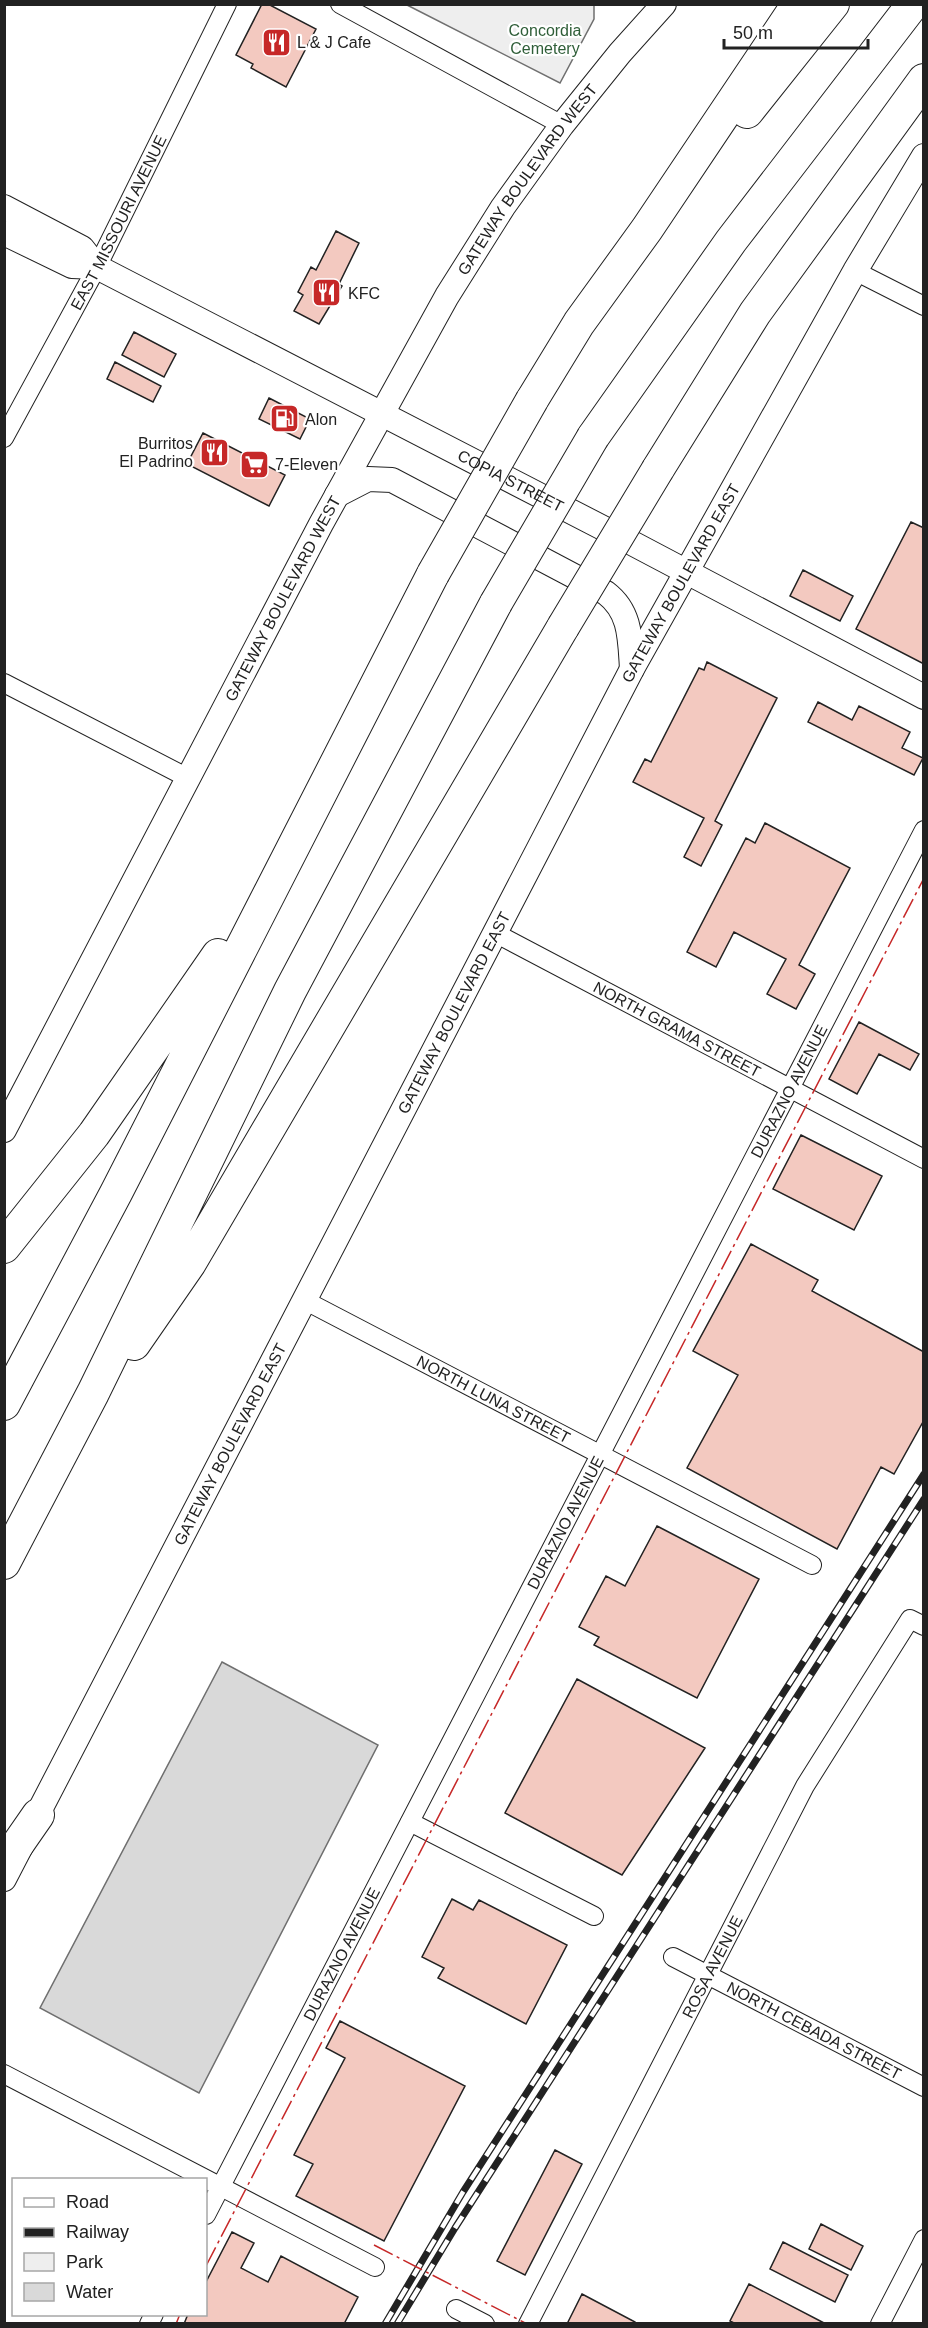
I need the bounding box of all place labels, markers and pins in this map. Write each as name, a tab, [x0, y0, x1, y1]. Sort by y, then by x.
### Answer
restaurant icon: L & J Cafe	[260, 26, 292, 58]
place label: L & J Cafe	[297, 34, 371, 51]
restaurant icon: KFC	[311, 277, 343, 309]
place label: KFC	[348, 285, 380, 302]
fuel station icon: Alon	[268, 403, 300, 435]
place label: Alon	[305, 411, 337, 428]
place label: Burritos El Padrino	[119, 435, 193, 470]
restaurant icon: Burritos El Padrino	[198, 436, 230, 468]
supermarket icon: 7-Eleven	[238, 448, 270, 480]
place label: 7-Eleven	[275, 456, 338, 473]

